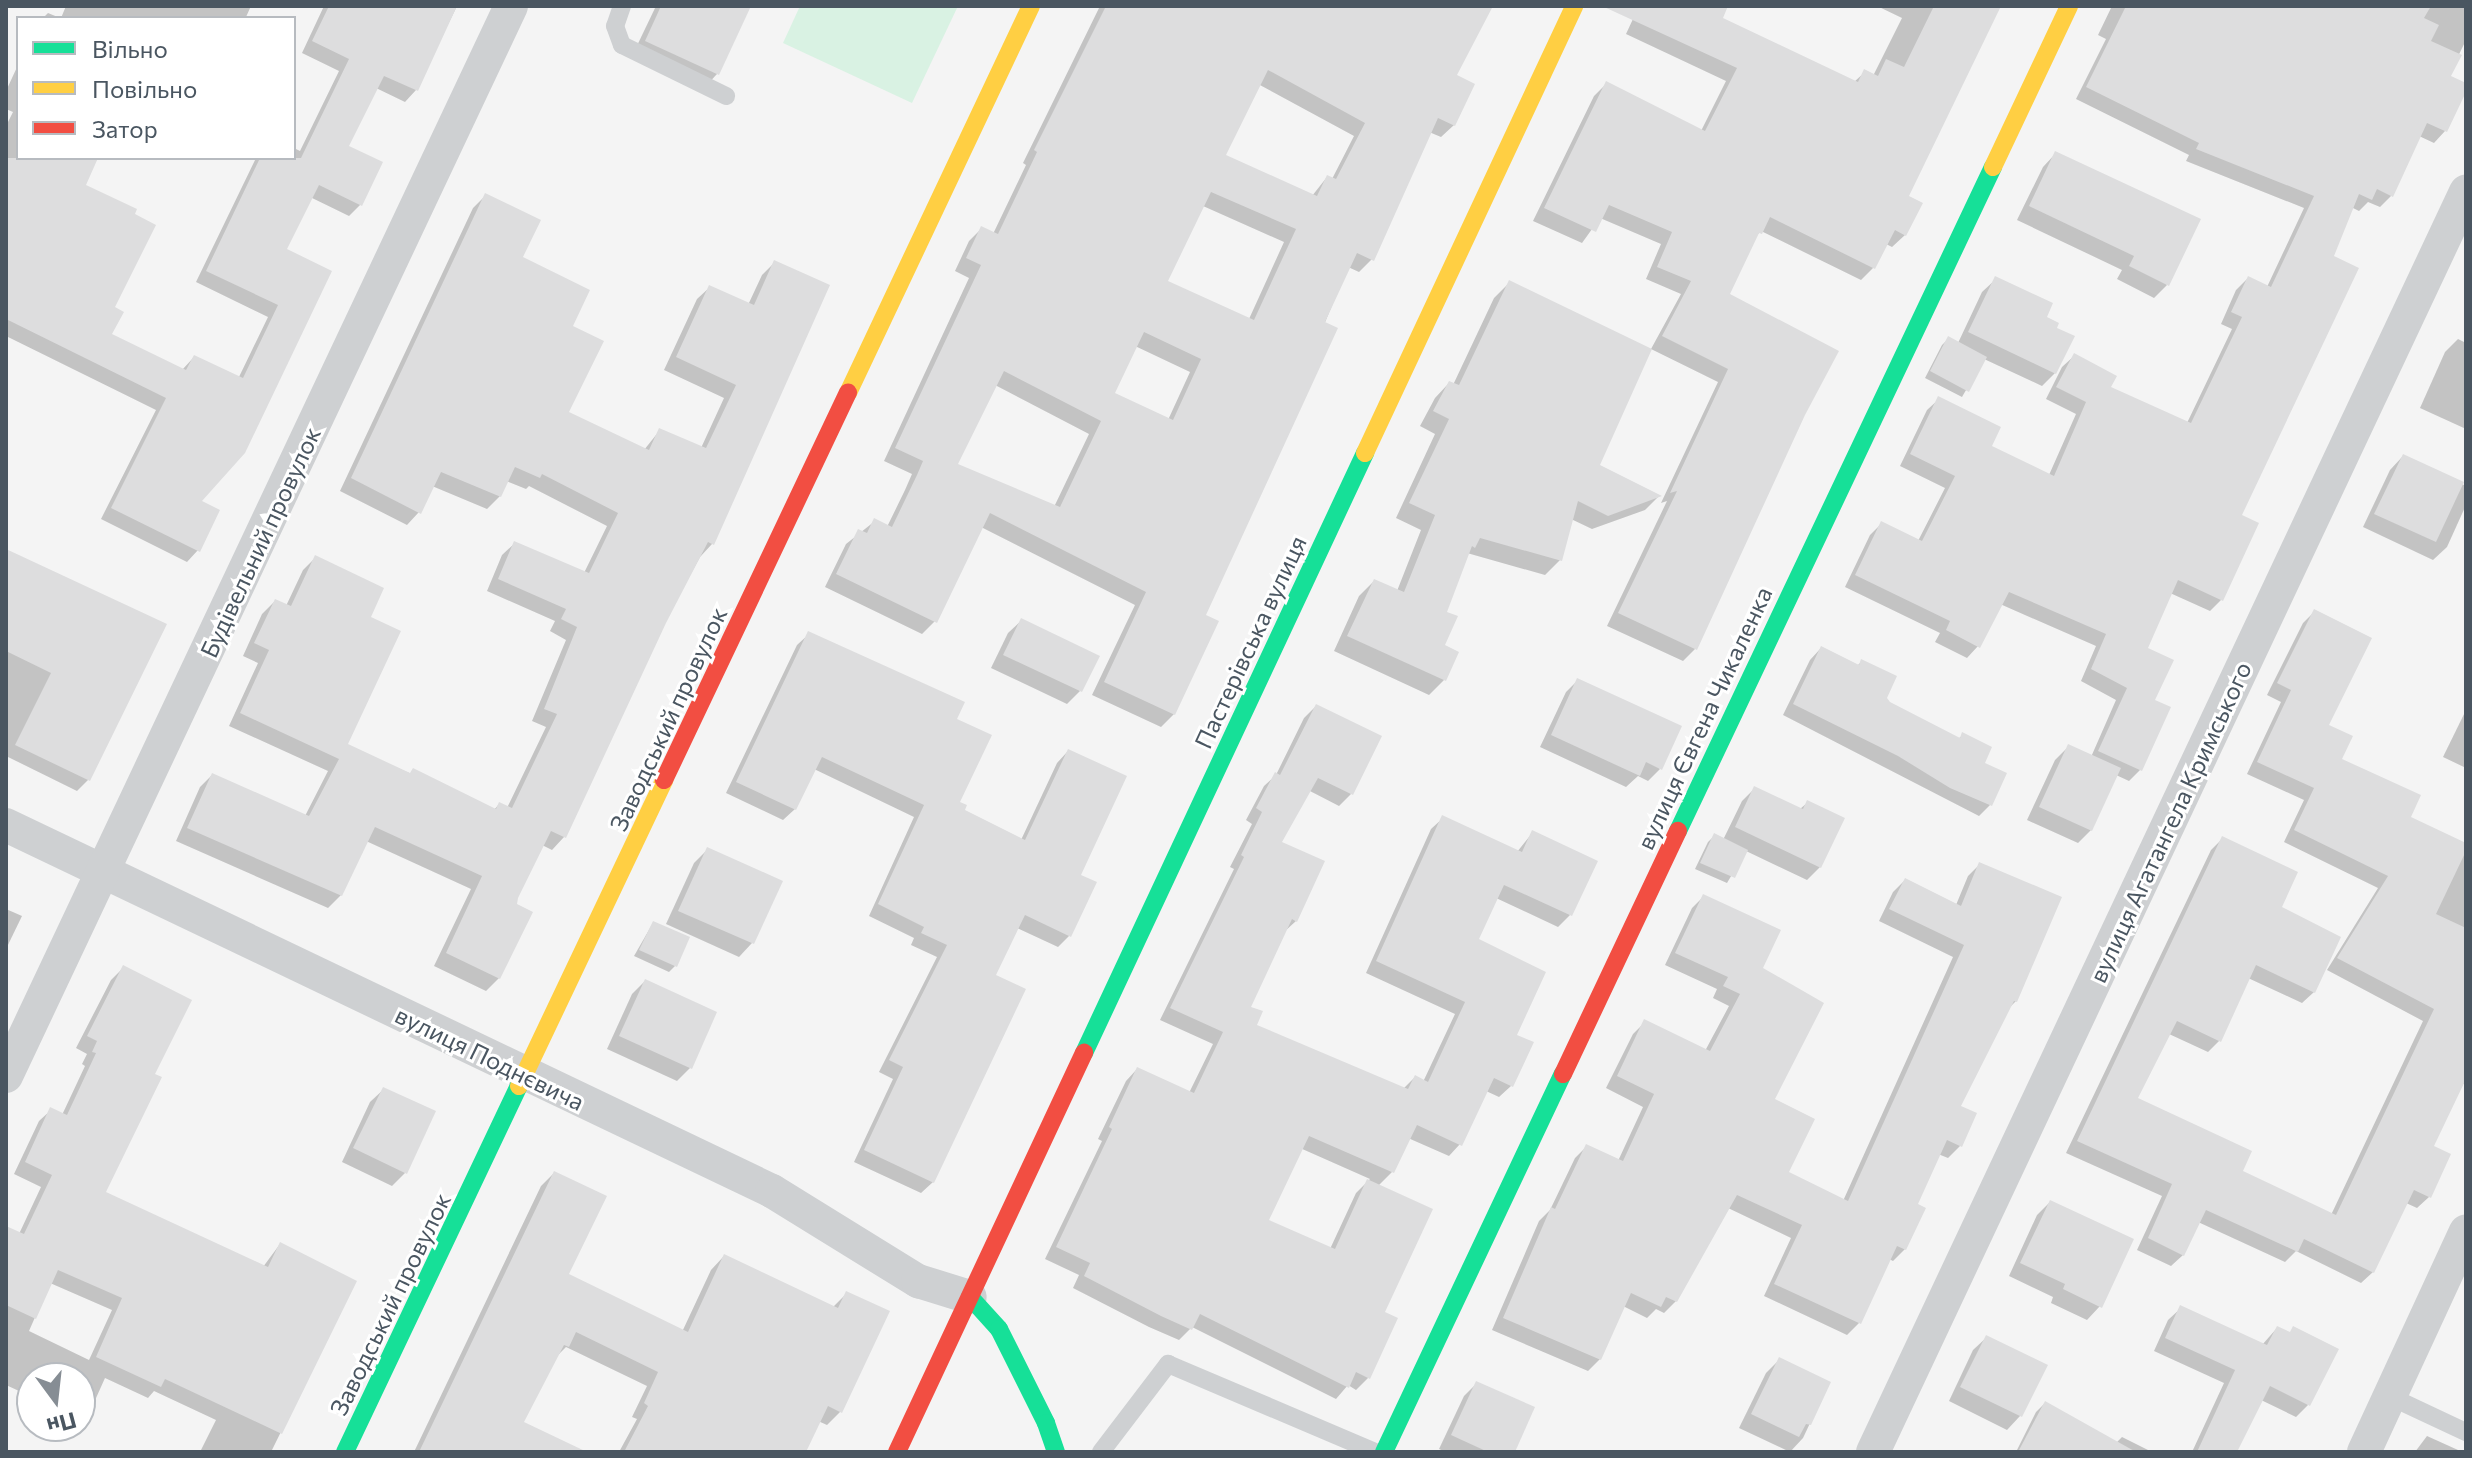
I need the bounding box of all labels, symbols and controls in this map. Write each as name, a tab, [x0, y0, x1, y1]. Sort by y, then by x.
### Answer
legend	[16, 16, 296, 160]
text: Вільно	[92, 34, 168, 63]
text: Повільно	[92, 74, 197, 103]
text: Затор	[92, 114, 158, 143]
street label: Будівельний провулок	[194, 422, 326, 662]
street label: Пастерівська вулиця	[1188, 531, 1312, 753]
street label: вулиця Євгена Чикаленка	[1630, 582, 1778, 854]
street label: Заводський провулок	[603, 602, 733, 836]
street label: вулиця Агатангела Кримського	[2083, 657, 2257, 987]
street label: вулиця Поднєвича	[391, 1000, 589, 1116]
street label: Заводський провулок	[324, 1188, 456, 1420]
north arrow	[16, 1362, 96, 1442]
text: Пн	[44, 1407, 79, 1441]

